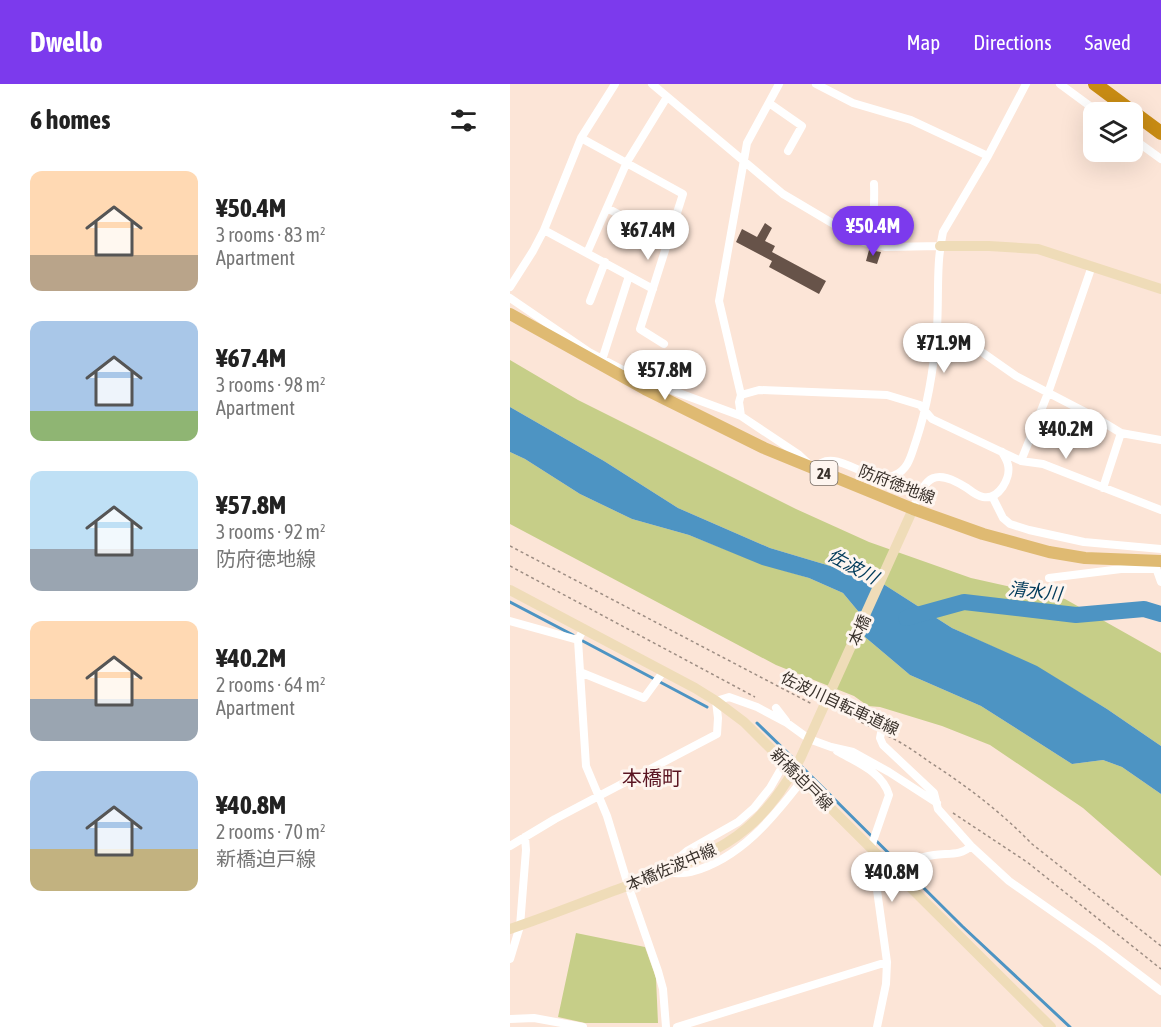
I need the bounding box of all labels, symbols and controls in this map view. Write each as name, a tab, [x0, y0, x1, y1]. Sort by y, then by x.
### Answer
text: Dwello	[30, 26, 103, 58]
text: Map	[906, 30, 940, 54]
text: Directions	[973, 30, 1052, 54]
text: Saved	[1085, 30, 1131, 54]
map controls	[1083, 102, 1143, 162]
button: layers	[1083, 102, 1143, 162]
icon: filters	[447, 104, 480, 137]
text: 6 homes	[30, 105, 110, 135]
text: ¥50.4M	[216, 193, 286, 223]
icon: home	[78, 195, 150, 267]
pin: ¥50.4M	[824, 206, 922, 257]
pin: ¥67.4M	[599, 210, 697, 261]
text: ¥50.4M	[846, 214, 900, 237]
text: ¥67.4M	[621, 218, 675, 241]
text: 3 rooms · 83 m²	[216, 223, 326, 246]
text: Apartment	[216, 246, 295, 269]
pin: ¥71.9M	[895, 323, 993, 374]
text: ¥71.9M	[917, 331, 971, 354]
text: ¥67.4M	[216, 343, 286, 373]
icon: home	[78, 345, 150, 417]
pin: ¥57.8M	[616, 350, 714, 401]
text: ¥57.8M	[638, 358, 692, 381]
text: 3 rooms · 98 m²	[216, 373, 326, 396]
text: Apartment	[216, 396, 295, 419]
pin: ¥40.2M	[1017, 409, 1115, 460]
text: ¥40.2M	[1039, 417, 1093, 440]
road number: 24	[810, 461, 838, 485]
street label: 防府徳地線	[856, 461, 938, 507]
text: ¥57.8M	[216, 490, 286, 520]
icon: home	[78, 495, 150, 567]
text: 3 rooms · 92 m²	[216, 520, 326, 543]
water label: 佐波川	[824, 544, 884, 589]
text: 防府徳地線	[216, 547, 316, 570]
water label: 清水川	[1007, 578, 1065, 604]
street label: 本橋	[844, 612, 874, 648]
text: ¥40.2M	[216, 643, 286, 673]
icon: home	[78, 645, 150, 717]
street label: 佐波川自転車道線	[778, 668, 902, 738]
text: 2 rooms · 64 m²	[216, 673, 326, 696]
text: Apartment	[216, 696, 295, 719]
street label: 新橋迫戸線	[767, 744, 837, 814]
district label: 本橋町	[622, 766, 682, 789]
text: ¥40.8M	[216, 790, 286, 820]
icon: home	[78, 795, 150, 867]
text: 2 rooms · 70 m²	[216, 820, 326, 843]
street label: 本橋佐波中線	[623, 840, 719, 894]
text: 新橋迫戸線	[216, 847, 316, 870]
pin: ¥40.8M	[843, 852, 941, 903]
text: ¥40.8M	[865, 860, 919, 883]

